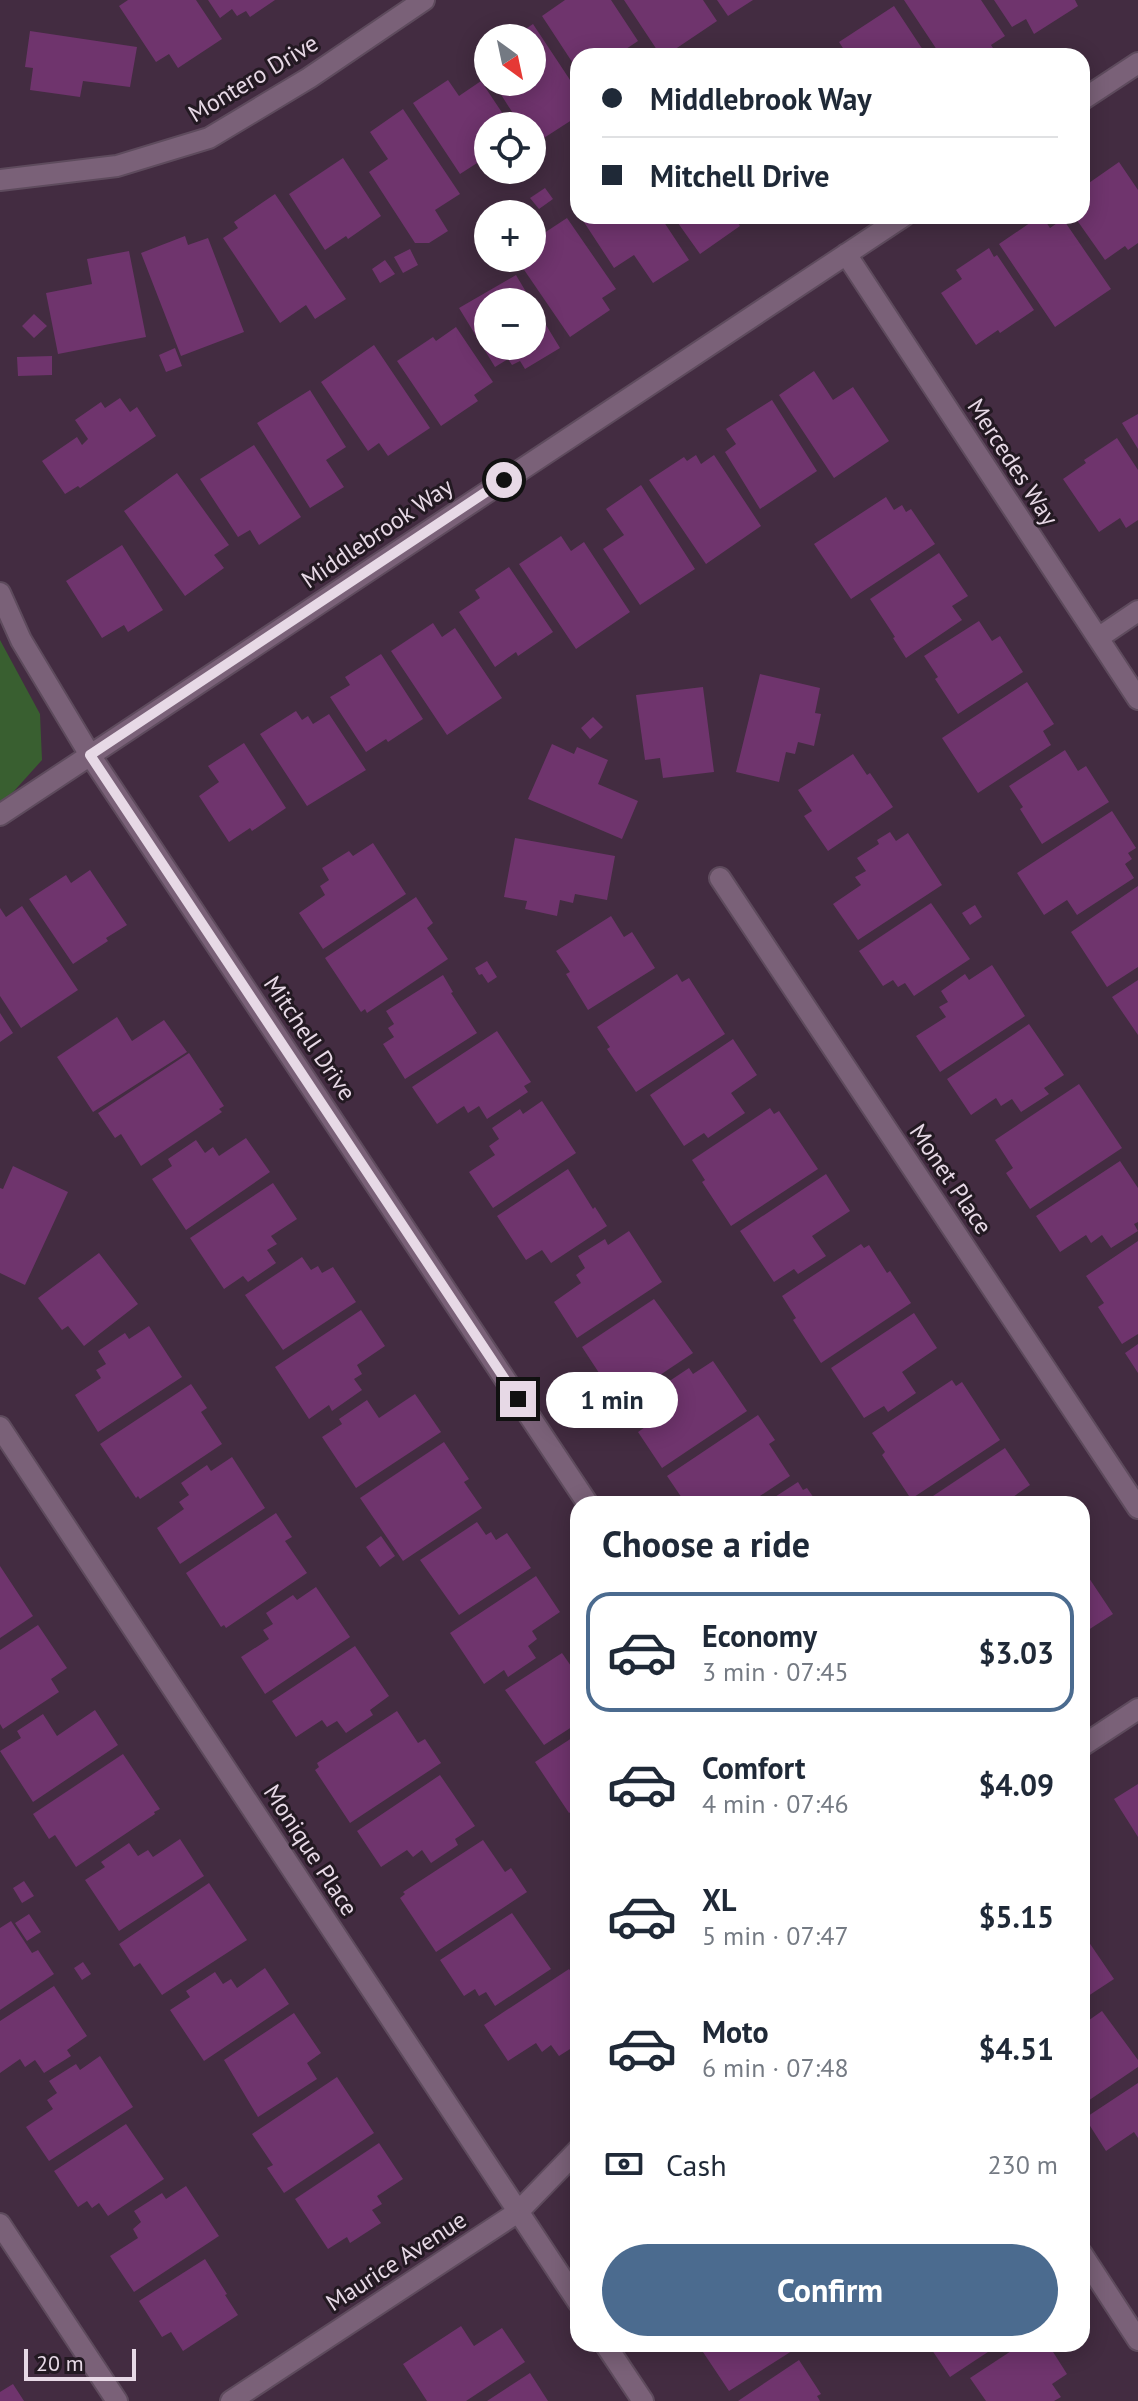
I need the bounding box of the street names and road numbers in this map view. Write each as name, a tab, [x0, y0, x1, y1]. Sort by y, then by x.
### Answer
street label: Montero Drive	[182, 27, 324, 129]
street label: Mercedes Way	[961, 393, 1065, 531]
street label: Middlebrook Way	[295, 471, 459, 595]
street label: Mitchell Drive	[257, 970, 363, 1106]
street label: Monet Place	[903, 1118, 999, 1240]
street label: Monique Place	[257, 1778, 365, 1922]
street label: Maurice Avenue	[320, 2204, 472, 2318]

